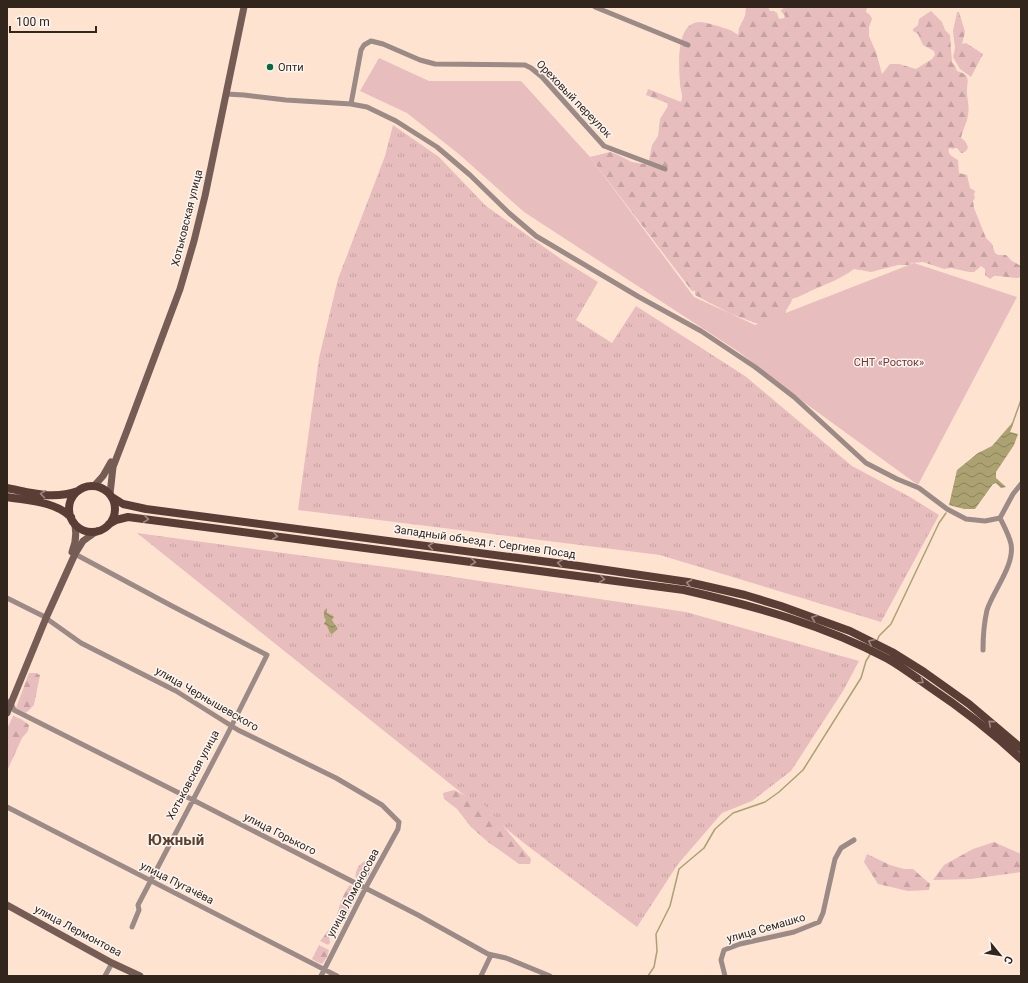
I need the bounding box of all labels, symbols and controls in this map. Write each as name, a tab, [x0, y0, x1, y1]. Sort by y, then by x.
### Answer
scale bar	[10, 8, 96, 34]
text: 100 m	[16, 15, 50, 29]
street label: Ореховый переулок	[534, 58, 614, 141]
place label: Опти	[278, 61, 304, 74]
marker: Опти	[265, 62, 275, 72]
street label: Хотьковская улица	[169, 168, 205, 268]
park label: СНТ «Росток»	[854, 356, 924, 369]
one-way arrow	[40, 490, 46, 499]
one-way arrow	[143, 514, 149, 523]
street label: Западный объезд г. Сергиев Посад	[393, 523, 577, 561]
one-way arrow	[272, 531, 278, 540]
one-way arrow	[428, 542, 434, 551]
one-way arrow	[470, 557, 477, 566]
one-way arrow	[557, 559, 563, 568]
one-way arrow	[599, 574, 605, 583]
one-way arrow	[686, 579, 692, 587]
one-way arrow	[810, 614, 817, 622]
one-way arrow	[868, 639, 875, 647]
street label: улица Чернышевского	[153, 664, 261, 734]
one-way arrow	[917, 676, 924, 683]
one-way arrow	[989, 720, 996, 727]
street label: Хотьковская улица	[164, 728, 222, 822]
street label: улица Горького	[242, 810, 318, 858]
district label: Южный	[148, 831, 204, 849]
street label: улица Ломоносова	[324, 847, 382, 939]
street label: улица Пугачёва	[138, 859, 216, 907]
street label: улица Лермонтова	[32, 902, 124, 960]
street label: улица Семашко	[725, 911, 807, 945]
north arrow	[980, 935, 1020, 975]
text: С	[1001, 953, 1016, 966]

